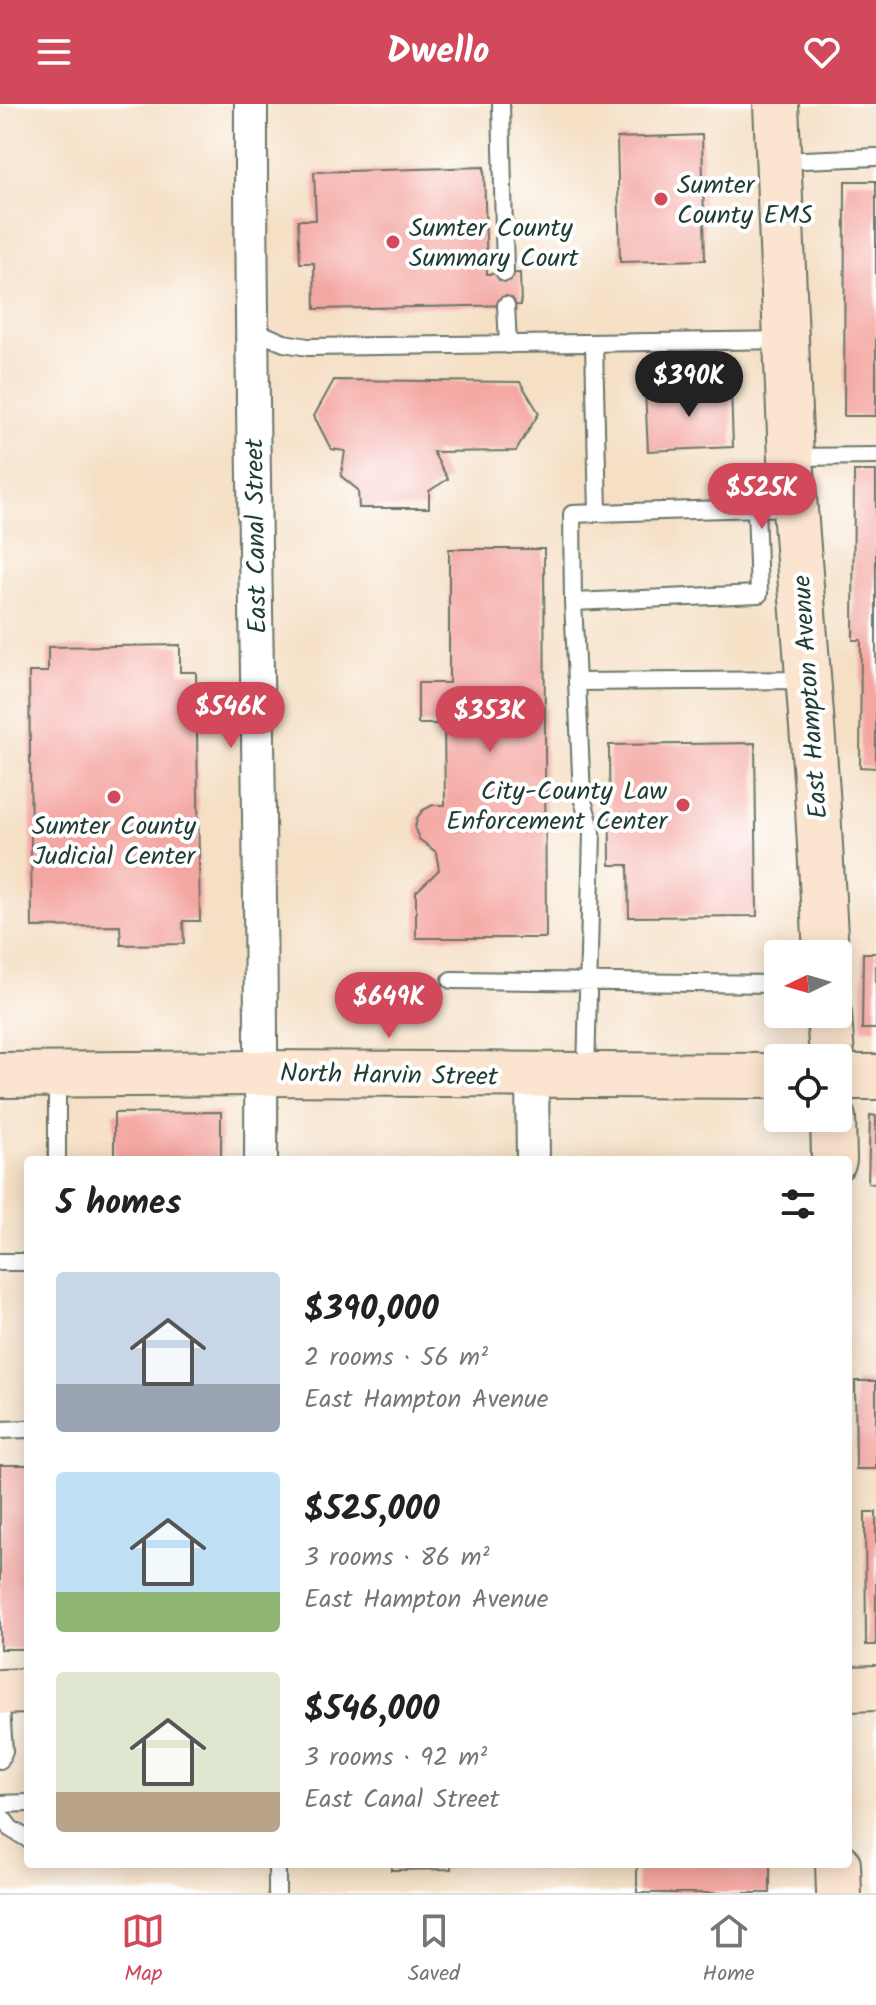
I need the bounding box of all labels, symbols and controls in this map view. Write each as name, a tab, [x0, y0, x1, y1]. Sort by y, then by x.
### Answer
text: Dwello	[387, 24, 489, 81]
icon: menu	[32, 30, 76, 74]
icon: heart	[800, 30, 844, 74]
place label: Sumter County EMS	[677, 165, 813, 237]
marker: Sumter County EMS	[652, 190, 670, 208]
place label: Sumter County Summary Court	[409, 208, 580, 280]
marker: Sumter County Summary Court	[384, 233, 402, 251]
pin: $390K	[633, 351, 745, 419]
text: $390K	[653, 356, 725, 398]
street label: East Canal Street	[234, 437, 280, 634]
pin: $525K	[706, 463, 818, 531]
text: $525K	[726, 468, 798, 510]
street label: East Hampton Avenue	[782, 573, 840, 820]
pin: $546K	[175, 682, 287, 750]
pin: $353K	[434, 686, 546, 754]
text: $546K	[195, 687, 267, 729]
text: $353K	[454, 691, 526, 733]
place label: City-County Law Enforcement Center	[446, 771, 668, 843]
marker: Sumter County Judicial Center	[105, 788, 123, 806]
marker: City-County Law Enforcement Center	[674, 796, 692, 814]
place label: Sumter County Judicial Center	[32, 806, 197, 878]
north arrow	[764, 940, 852, 1028]
map controls	[764, 940, 852, 1132]
pin: $649K	[333, 972, 445, 1040]
text: $649K	[353, 977, 425, 1019]
button: locate	[764, 1044, 852, 1132]
street label: North Harvin Street	[280, 1053, 499, 1099]
text: 5 homes	[56, 1177, 181, 1231]
icon: filters	[776, 1182, 820, 1226]
text: $390,000	[304, 1283, 439, 1337]
icon: home	[120, 1304, 216, 1400]
text: 2 rooms · 56 m²	[304, 1337, 488, 1379]
text: East Hampton Avenue	[304, 1379, 548, 1421]
text: $525,000	[304, 1483, 440, 1537]
icon: home	[120, 1504, 216, 1600]
text: 3 rooms · 86 m²	[304, 1537, 489, 1579]
text: East Hampton Avenue	[304, 1579, 548, 1621]
text: $546,000	[304, 1683, 440, 1737]
icon: home	[120, 1704, 216, 1800]
text: 3 rooms · 92 m²	[304, 1737, 487, 1779]
text: East Canal Street	[304, 1779, 500, 1821]
tab: Map	[121, 1909, 165, 1992]
tab: Saved	[408, 1909, 460, 1992]
tab: Home	[703, 1909, 755, 1992]

